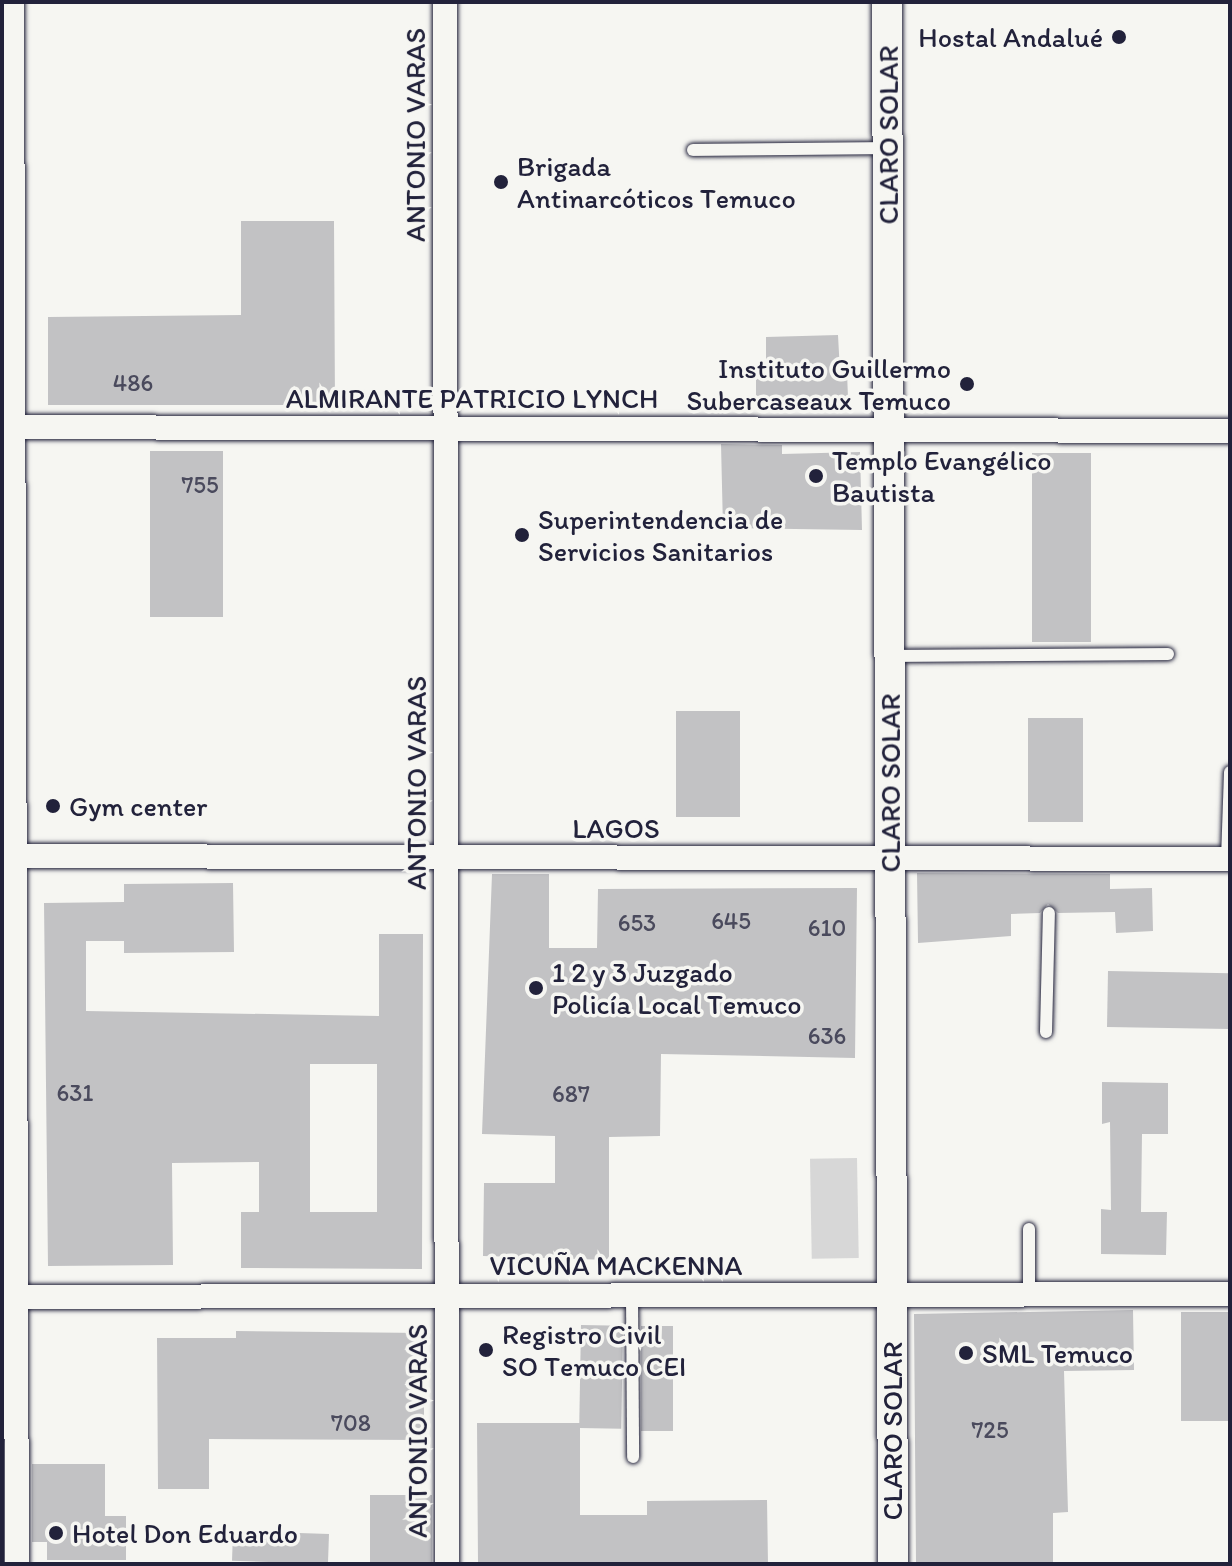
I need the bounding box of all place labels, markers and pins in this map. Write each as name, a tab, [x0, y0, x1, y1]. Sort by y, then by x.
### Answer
place label: Hostal Andalué	[918, 20, 1103, 54]
marker: Hostal Andalué	[1110, 28, 1128, 46]
place label: Brigada Antinarcóticos Temuco	[517, 149, 792, 215]
marker: Brigada Antinarcóticos Temuco	[492, 173, 510, 191]
place label: Instituto Guillermo Subercaseaux Temuco	[687, 351, 951, 417]
marker: Instituto Guillermo Subercaseaux Temuco	[958, 375, 976, 393]
place label: Templo Evangélico Bautista	[832, 443, 1051, 509]
marker: Templo Evangélico Bautista	[807, 467, 825, 485]
place label: Superintendencia de Servicios Sanitarios	[538, 502, 783, 568]
marker: Superintendencia de Servicios Sanitarios	[513, 526, 531, 544]
place label: Gym center	[69, 789, 207, 823]
marker: Gym center	[44, 797, 62, 815]
place label: 1 2 y 3 Juzgado Policía Local Temuco	[552, 955, 799, 1021]
marker: 1 2 y 3 Juzgado Policía Local Temuco	[527, 979, 545, 997]
place label: Registro Civil SO Temuco CEI	[502, 1317, 683, 1383]
place label: SML Temuco	[982, 1336, 1133, 1370]
marker: Registro Civil SO Temuco CEI	[477, 1341, 495, 1359]
marker: SML Temuco	[957, 1344, 975, 1362]
place label: Hotel Don Eduardo	[72, 1516, 299, 1550]
marker: Hotel Don Eduardo	[47, 1524, 65, 1542]

